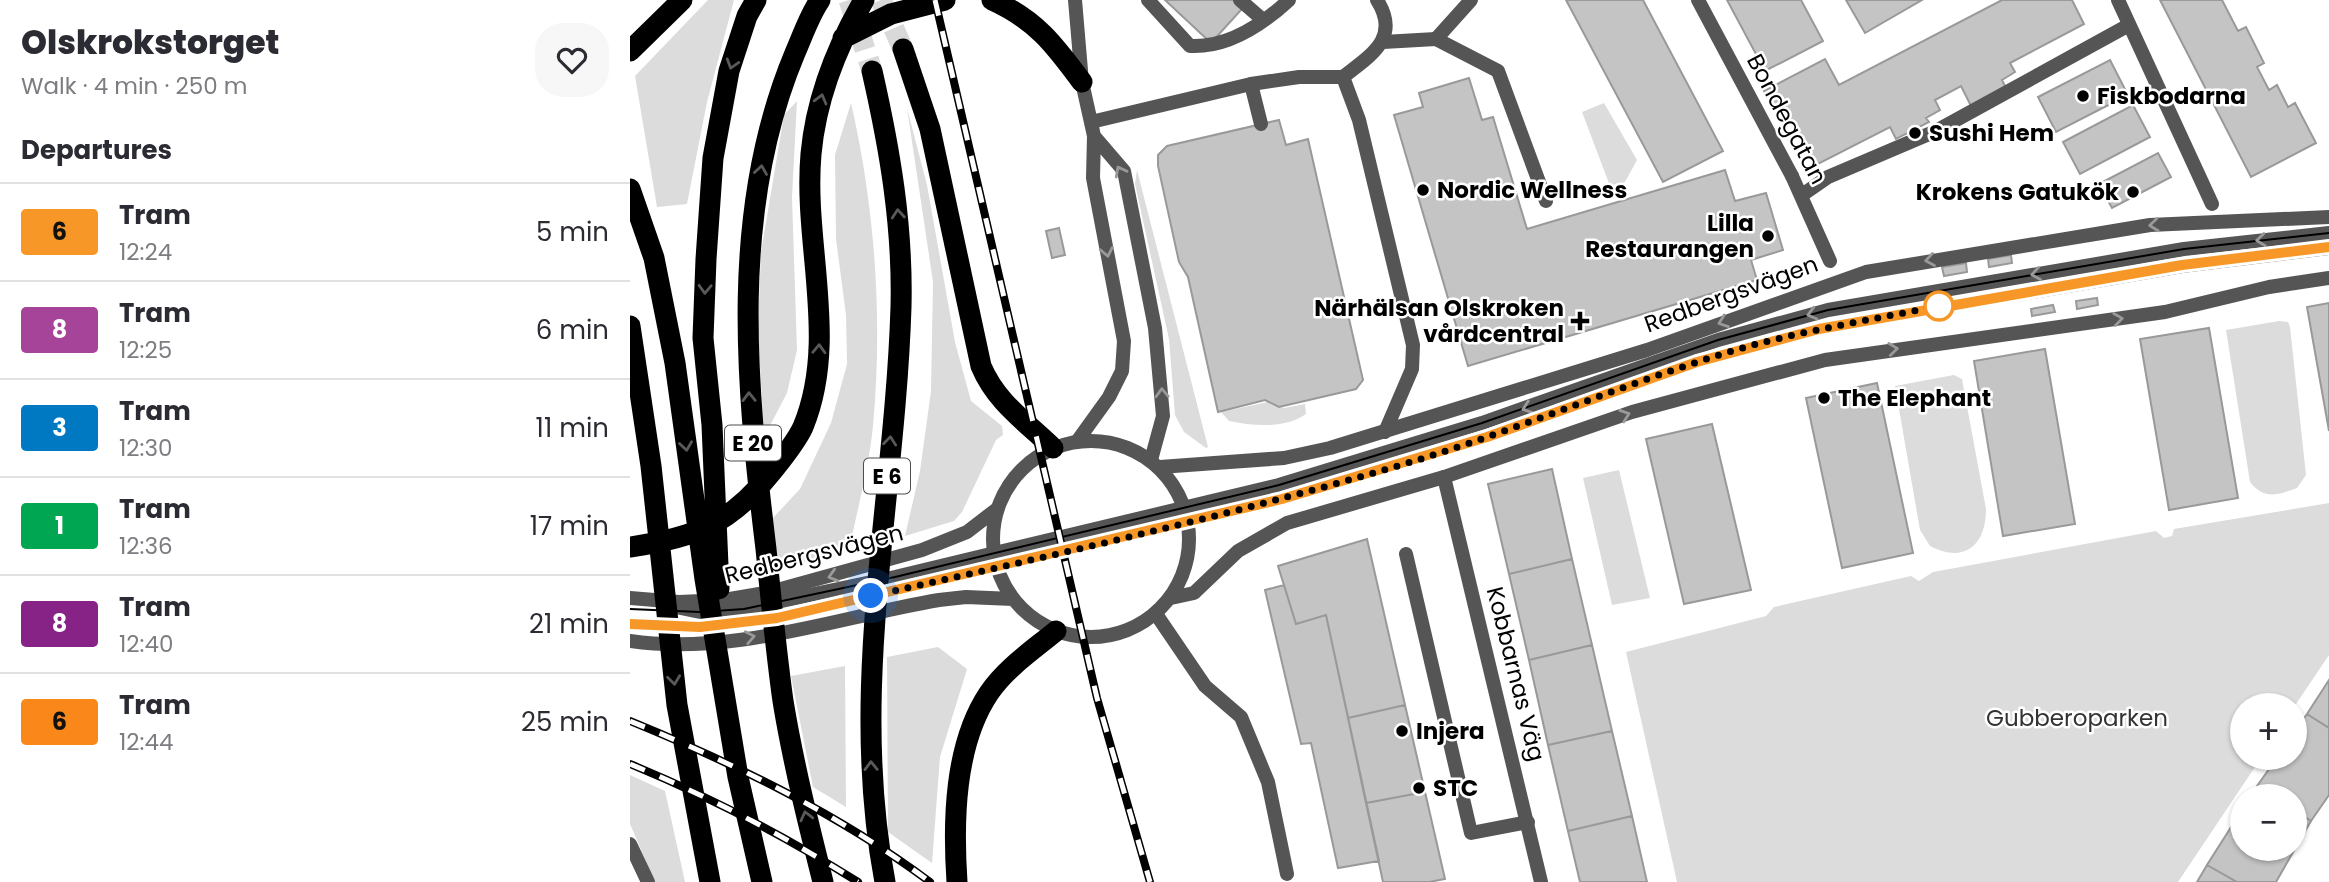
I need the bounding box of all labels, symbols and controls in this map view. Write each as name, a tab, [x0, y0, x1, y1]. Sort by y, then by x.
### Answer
text: Olskrokstorget	[21, 19, 279, 66]
button: heart	[535, 23, 609, 97]
street label: Bondegatan	[1739, 48, 1835, 190]
one-way arrow	[725, 57, 740, 69]
text: Walk · 4 min · 250 m	[21, 70, 247, 102]
place label: Fiskbodarna	[2097, 80, 2246, 112]
marker: Fiskbodarna	[2075, 88, 2091, 104]
one-way arrow	[813, 93, 827, 105]
place label: Sushi Hem	[1929, 117, 2054, 149]
marker: Sushi Hem	[1907, 125, 1923, 141]
text: Departures	[21, 132, 172, 168]
one-way arrow	[753, 164, 768, 176]
one-way arrow	[1115, 165, 1128, 178]
place label: Nordic Wellness	[1437, 174, 1627, 206]
place label: Krokens Gatukök	[1916, 176, 2120, 208]
marker: Nordic Wellness	[1415, 182, 1431, 198]
marker: Krokens Gatukök	[2125, 184, 2141, 200]
text: Tram	[119, 197, 191, 233]
place label: Lilla Restaurangen	[1585, 207, 1754, 265]
one-way arrow	[891, 208, 906, 219]
text: 5 min	[536, 214, 609, 250]
text: 6	[52, 215, 67, 248]
one-way arrow	[2148, 217, 2159, 232]
marker: Lilla Restaurangen	[1760, 228, 1776, 244]
one-way arrow	[2255, 232, 2266, 247]
text: 12:24	[119, 236, 172, 268]
one-way arrow	[1099, 246, 1114, 258]
street label: Redbergsvägen	[1640, 248, 1822, 340]
one-way arrow	[1924, 252, 1935, 267]
one-way arrow	[2030, 266, 2042, 281]
one-way arrow	[697, 284, 712, 295]
unlabelled marker	[1924, 291, 1954, 321]
place label: Närhälsan Olskroken vårdcentral	[1314, 292, 1564, 350]
text: Tram	[119, 295, 191, 331]
one-way arrow	[1807, 306, 1819, 320]
marker: Närhälsan Olskroken vårdcentral	[1570, 311, 1590, 331]
one-way arrow	[2112, 311, 2124, 326]
text: 6 min	[536, 312, 609, 348]
text: 8	[52, 313, 67, 346]
one-way arrow	[1717, 314, 1729, 328]
text: 12:25	[119, 334, 172, 366]
one-way arrow	[1887, 342, 1899, 357]
one-way arrow	[811, 343, 827, 354]
place label: The Elephant	[1838, 382, 1991, 414]
one-way arrow	[1155, 387, 1170, 398]
marker: The Elephant	[1816, 390, 1832, 406]
one-way arrow	[742, 391, 757, 402]
text: Tram	[119, 393, 191, 429]
one-way arrow	[1521, 400, 1533, 414]
one-way arrow	[1618, 408, 1630, 423]
text: 11 min	[536, 410, 609, 446]
text: 3	[52, 411, 67, 444]
road number: E 20	[725, 426, 781, 460]
text: 12:30	[119, 432, 172, 464]
one-way arrow	[883, 435, 898, 447]
one-way arrow	[679, 440, 694, 452]
road number: E 6	[864, 458, 910, 494]
text: Tram	[119, 491, 191, 527]
text: 17 min	[530, 508, 609, 544]
text: 1	[55, 509, 64, 542]
street label: Redbergsvägen	[721, 516, 907, 592]
text: 12:36	[119, 530, 173, 562]
one-way arrow	[827, 567, 839, 582]
your location	[853, 578, 888, 613]
street label: Kobbarnas Väg	[1479, 583, 1553, 765]
text: Tram	[119, 589, 191, 625]
text: 21 min	[529, 606, 609, 642]
text: 8	[52, 607, 67, 640]
text: 12:40	[119, 628, 173, 660]
one-way arrow	[744, 630, 756, 645]
one-way arrow	[667, 674, 682, 686]
text: Tram	[119, 687, 191, 723]
map controls	[2230, 693, 2307, 861]
button: +	[2230, 693, 2307, 770]
park label: Gubberoparken	[1986, 702, 2168, 734]
text: 25 min	[521, 704, 609, 740]
text: 6	[52, 705, 67, 738]
place label: Injera	[1416, 715, 1485, 747]
marker: Injera	[1394, 723, 1410, 739]
text: 12:44	[119, 726, 173, 758]
one-way arrow	[863, 760, 879, 771]
place label: STC	[1433, 772, 1478, 804]
marker: STC	[1411, 780, 1427, 796]
button: −	[2230, 784, 2307, 861]
one-way arrow	[800, 810, 814, 822]

